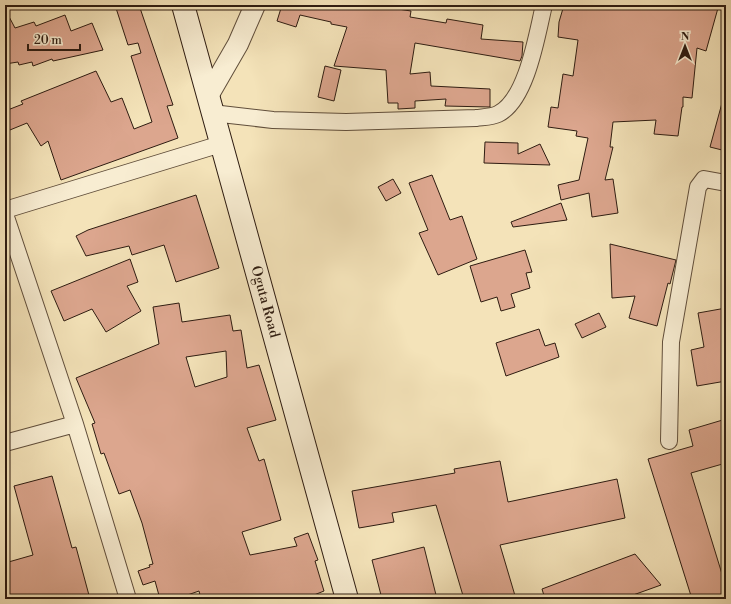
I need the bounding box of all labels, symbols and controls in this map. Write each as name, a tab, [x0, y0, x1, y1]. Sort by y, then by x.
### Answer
scale bar	[28, 26, 80, 52]
north arrow	[665, 26, 705, 66]
text: N	[681, 30, 690, 44]
text: 20 m	[34, 33, 62, 48]
street label: Oguta Road	[246, 264, 283, 340]

